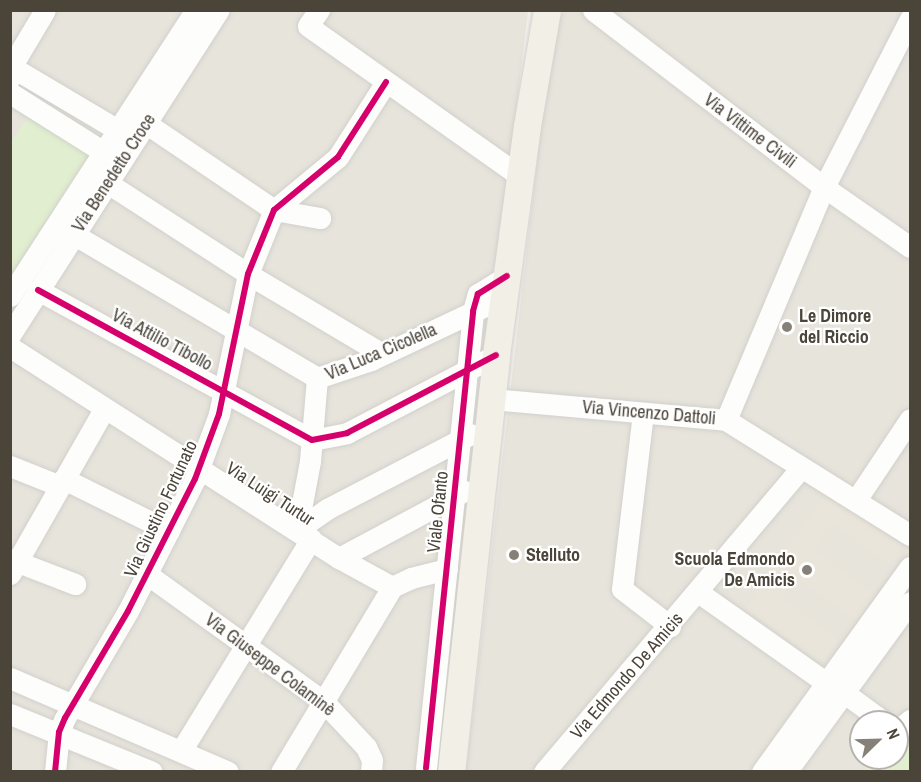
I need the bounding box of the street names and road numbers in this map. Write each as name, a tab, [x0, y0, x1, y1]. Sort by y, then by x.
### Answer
street label: Via Vittime Civili	[699, 89, 801, 173]
street label: Via Benedetto Croce	[68, 110, 160, 236]
street label: Via Attilio Tibollo	[108, 304, 216, 376]
street label: Via Luca Cicolella	[322, 319, 440, 385]
street label: Via Vincenzo Dattoli	[581, 396, 717, 430]
street label: Via Giustino Fortunato	[120, 437, 202, 581]
street label: Via Luigi Turtur	[222, 457, 318, 531]
street label: Viale Ofanto	[423, 470, 453, 554]
street label: Via Edmondo De Amicis	[566, 608, 688, 744]
street label: Via Giuseppe Colaminè	[201, 609, 339, 721]

